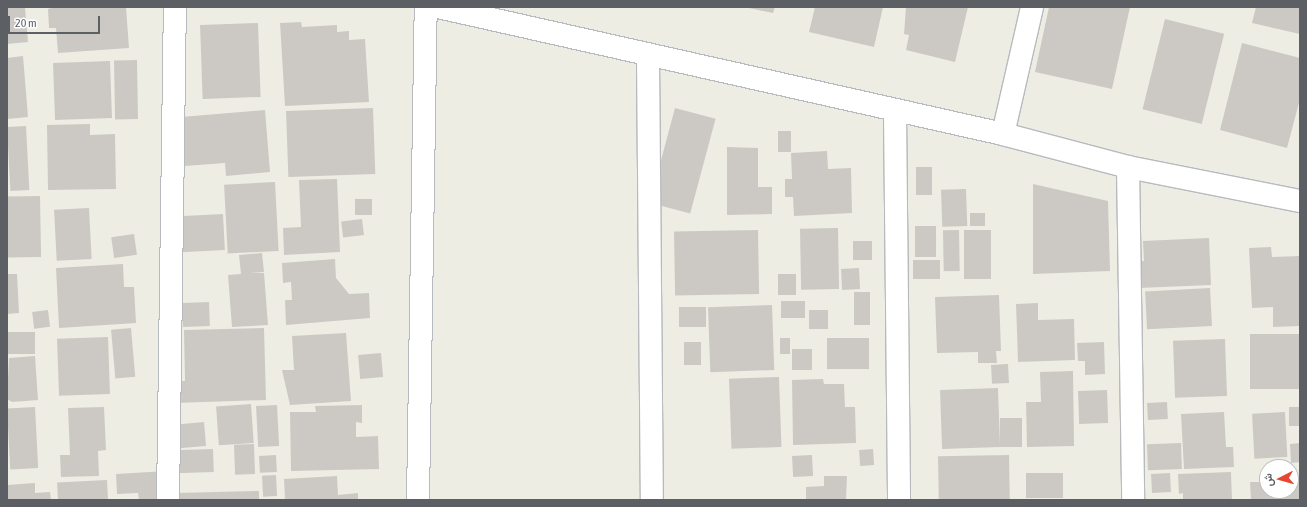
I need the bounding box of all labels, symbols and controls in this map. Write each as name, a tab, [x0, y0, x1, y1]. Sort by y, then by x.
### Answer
scale bar	[10, 8, 102, 34]
text: 20 m	[15, 16, 37, 30]
north arrow	[1259, 459, 1299, 499]
text: ش	[1261, 473, 1275, 487]

